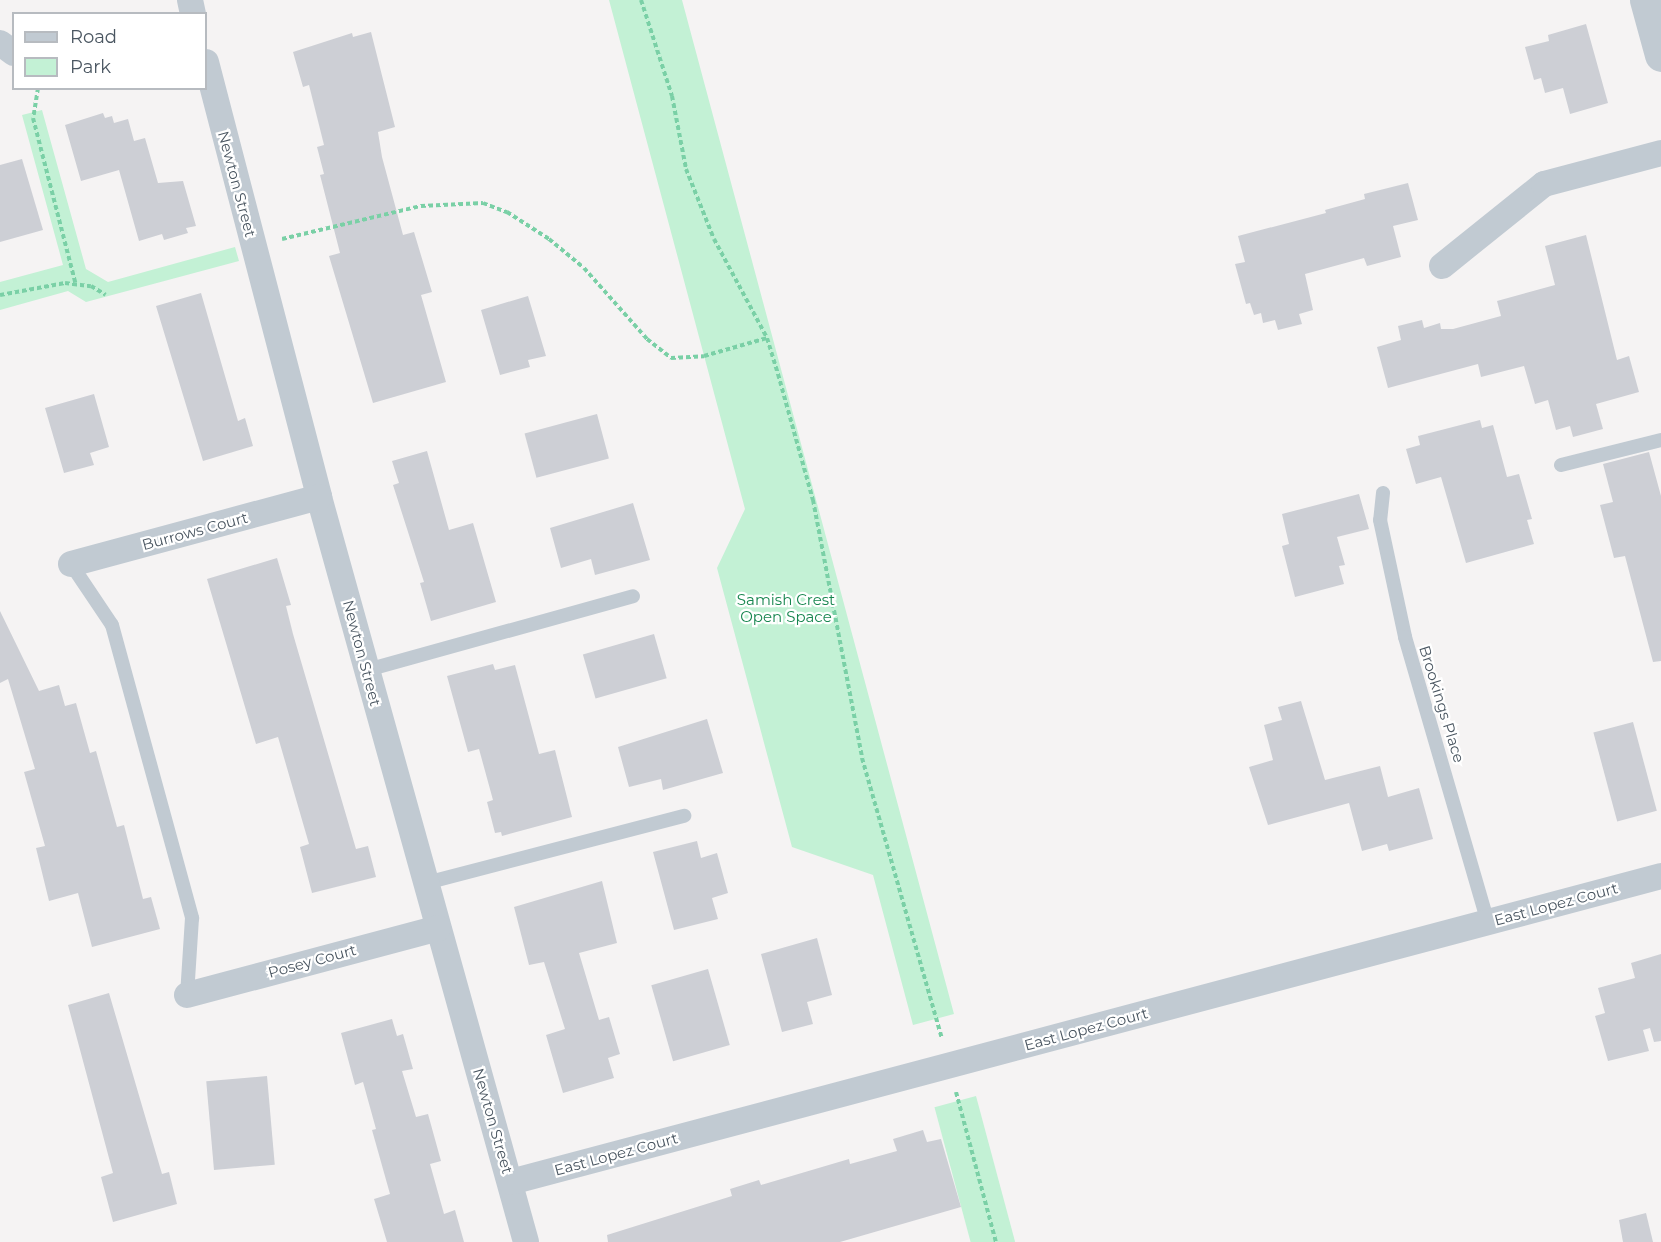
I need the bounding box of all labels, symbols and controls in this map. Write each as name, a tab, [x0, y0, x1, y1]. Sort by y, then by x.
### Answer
legend	[12, 12, 207, 90]
text: Road	[70, 26, 117, 48]
text: Park	[70, 56, 111, 78]
street label: Newton Street	[214, 129, 260, 239]
street label: Burrows Court	[140, 508, 250, 554]
park label: Samish Crest Open Space	[737, 590, 835, 625]
street label: Newton Street	[339, 598, 385, 708]
street label: Brookings Place	[1416, 643, 1468, 765]
street label: East Lopez Court	[1492, 879, 1620, 929]
street label: Posey Court	[266, 941, 358, 981]
street label: East Lopez Court	[1022, 1004, 1150, 1054]
street label: Newton Street	[469, 1066, 517, 1176]
street label: East Lopez Court	[552, 1129, 680, 1179]

